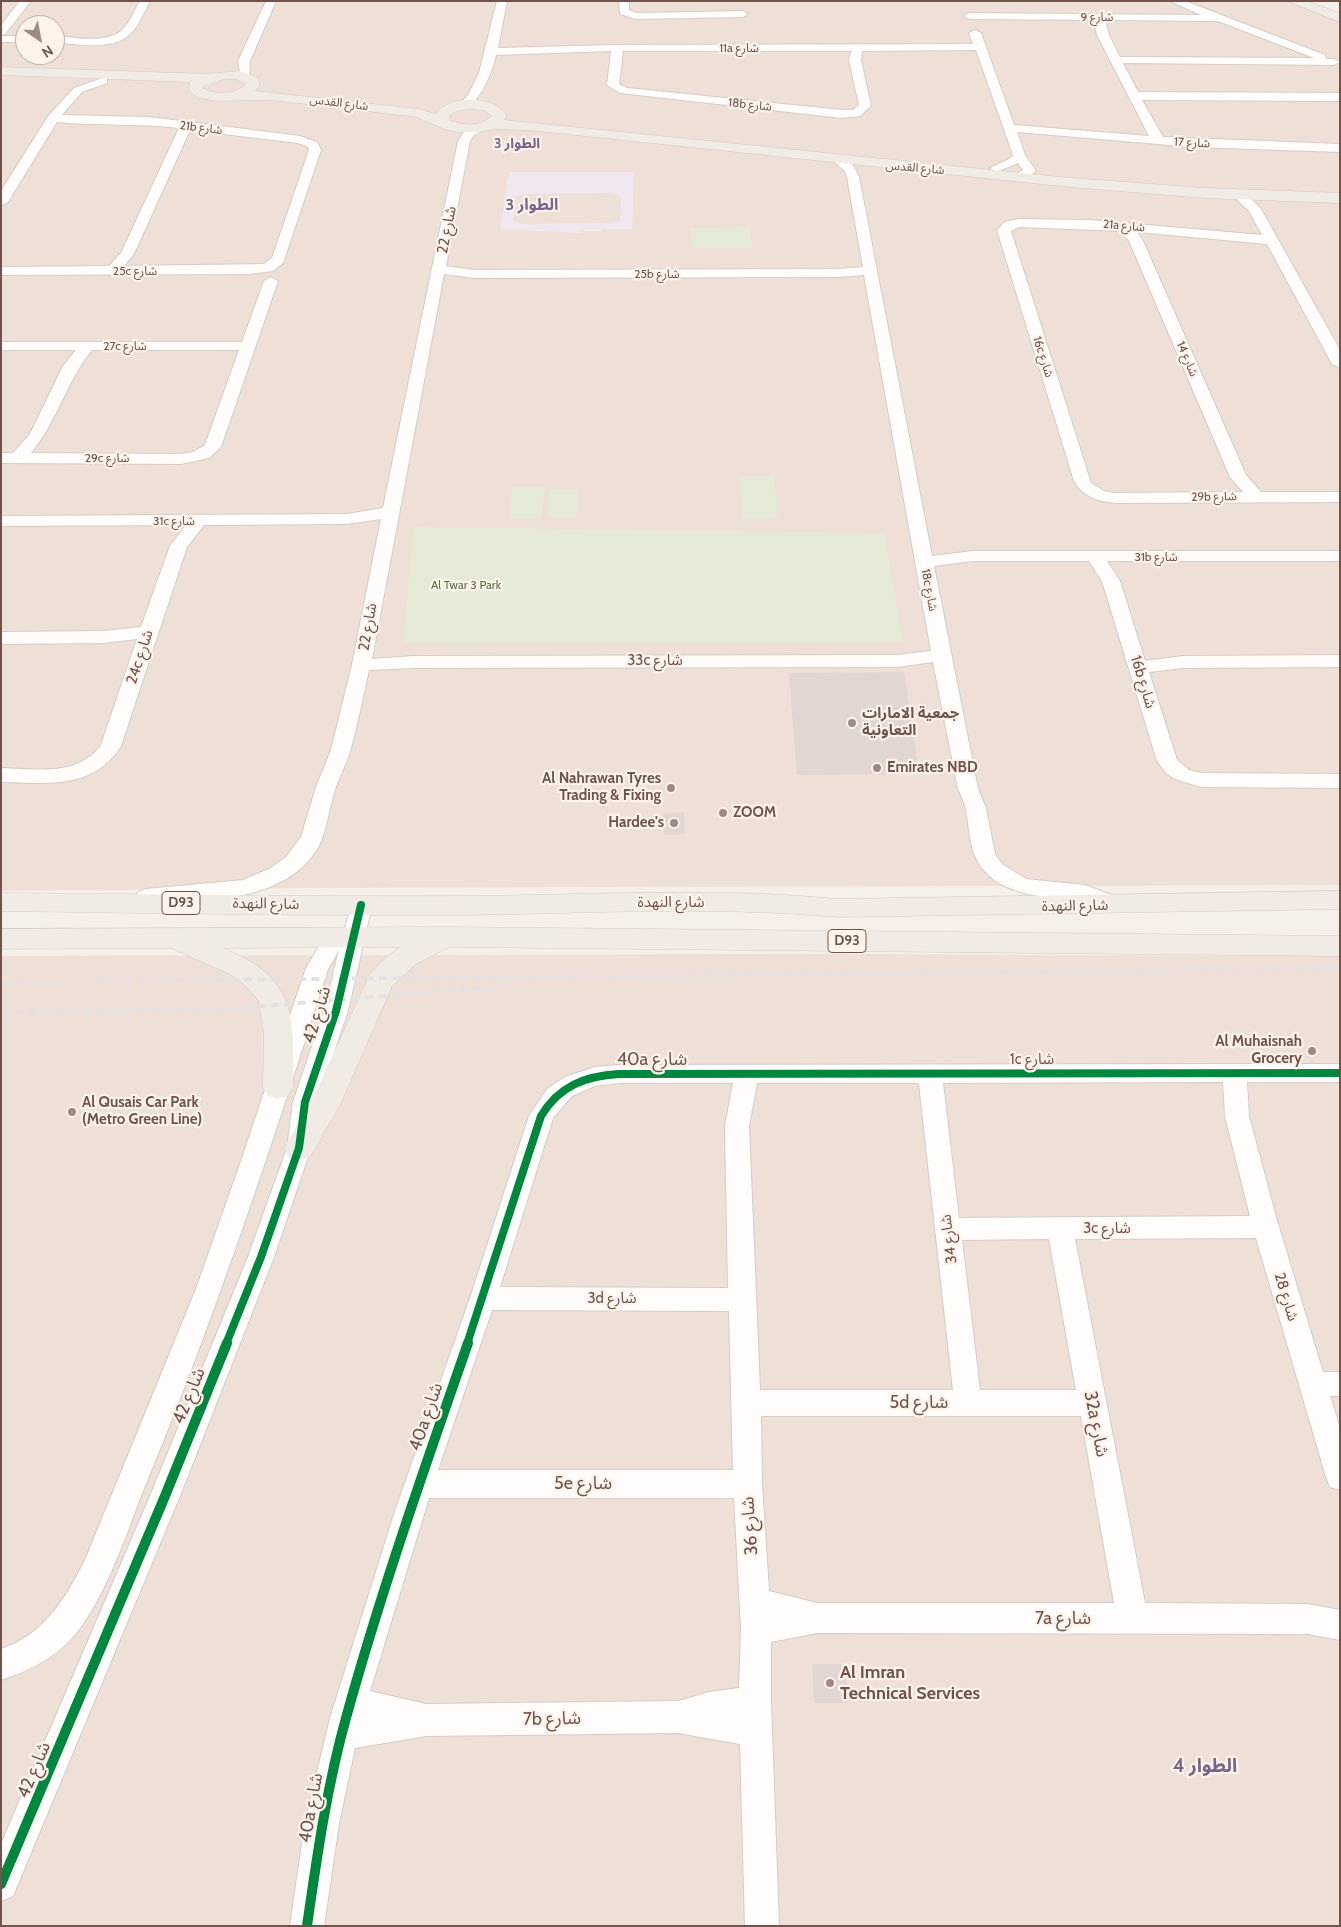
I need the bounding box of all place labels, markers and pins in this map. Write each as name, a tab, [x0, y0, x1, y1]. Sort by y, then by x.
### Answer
place label: جمعية الامارات التعاونية	[862, 705, 959, 740]
marker: جمعية الامارات التعاونية	[846, 717, 858, 729]
place label: Emirates NBD	[887, 759, 978, 777]
marker: Emirates NBD	[871, 762, 883, 774]
place label: Al Nahrawan Tyres Trading & Fixing	[542, 770, 661, 805]
marker: Al Nahrawan Tyres Trading & Fixing	[665, 782, 677, 794]
place label: ZOOM	[733, 804, 776, 822]
marker: ZOOM	[717, 807, 729, 819]
place label: Hardee's	[608, 814, 664, 832]
marker: Hardee's	[668, 817, 680, 829]
place label: Al Muhaisnah Grocery	[1215, 1033, 1302, 1068]
marker: Al Muhaisnah Grocery	[1306, 1045, 1318, 1057]
place label: Al Qusais Car Park (Metro Green Line)	[82, 1094, 202, 1129]
marker: Al Qusais Car Park (Metro Green Line)	[66, 1106, 78, 1118]
place label: Al Imran Technical Services	[840, 1662, 980, 1705]
marker: Al Imran Technical Services	[824, 1677, 836, 1689]

